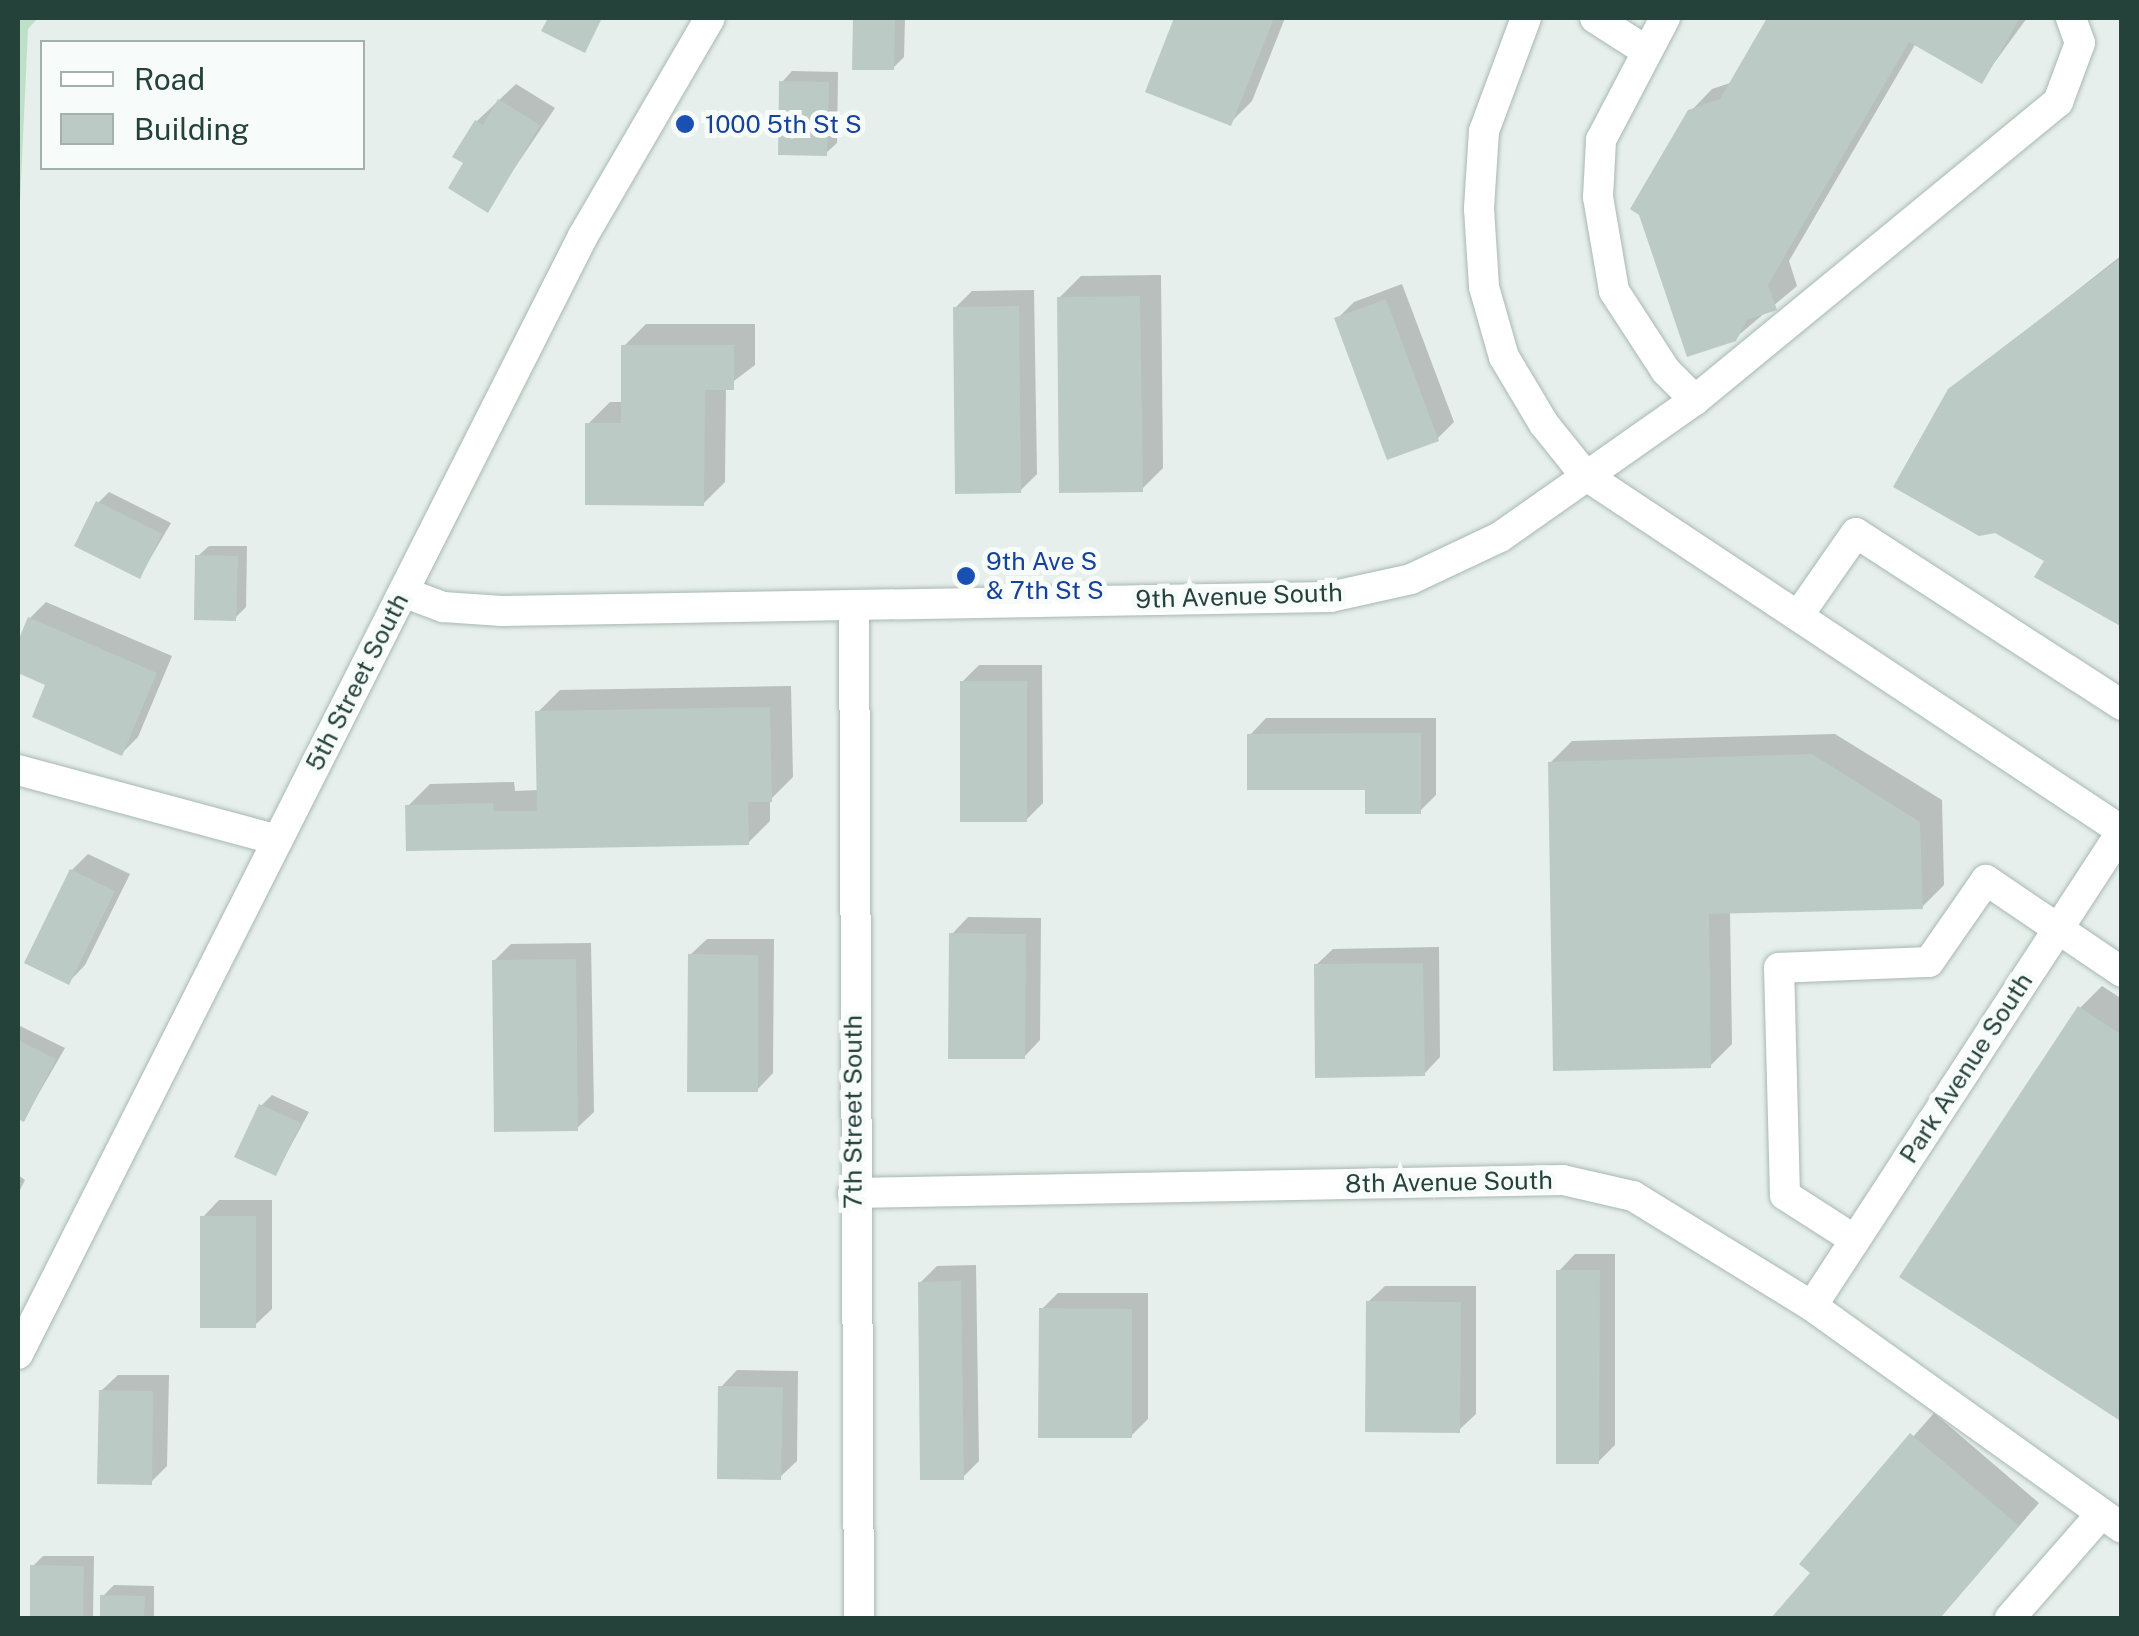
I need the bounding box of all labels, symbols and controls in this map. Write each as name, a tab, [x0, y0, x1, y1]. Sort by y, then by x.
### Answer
legend	[40, 40, 365, 170]
text: Road	[134, 61, 205, 97]
place label: 1000 5th St S	[705, 109, 862, 139]
text: Building	[134, 111, 249, 147]
marker: 1000 5th St S	[674, 113, 696, 135]
place label: 9th Ave S & 7th St S	[986, 547, 1104, 606]
marker: 9th Ave S & 7th St S	[955, 565, 977, 587]
street label: 9th Avenue South	[1135, 577, 1343, 615]
street label: 5th Street South	[299, 588, 415, 776]
street label: Park Avenue South	[1893, 967, 2039, 1169]
street label: 7th Street South	[838, 1015, 868, 1209]
street label: 8th Avenue South	[1345, 1165, 1553, 1199]

